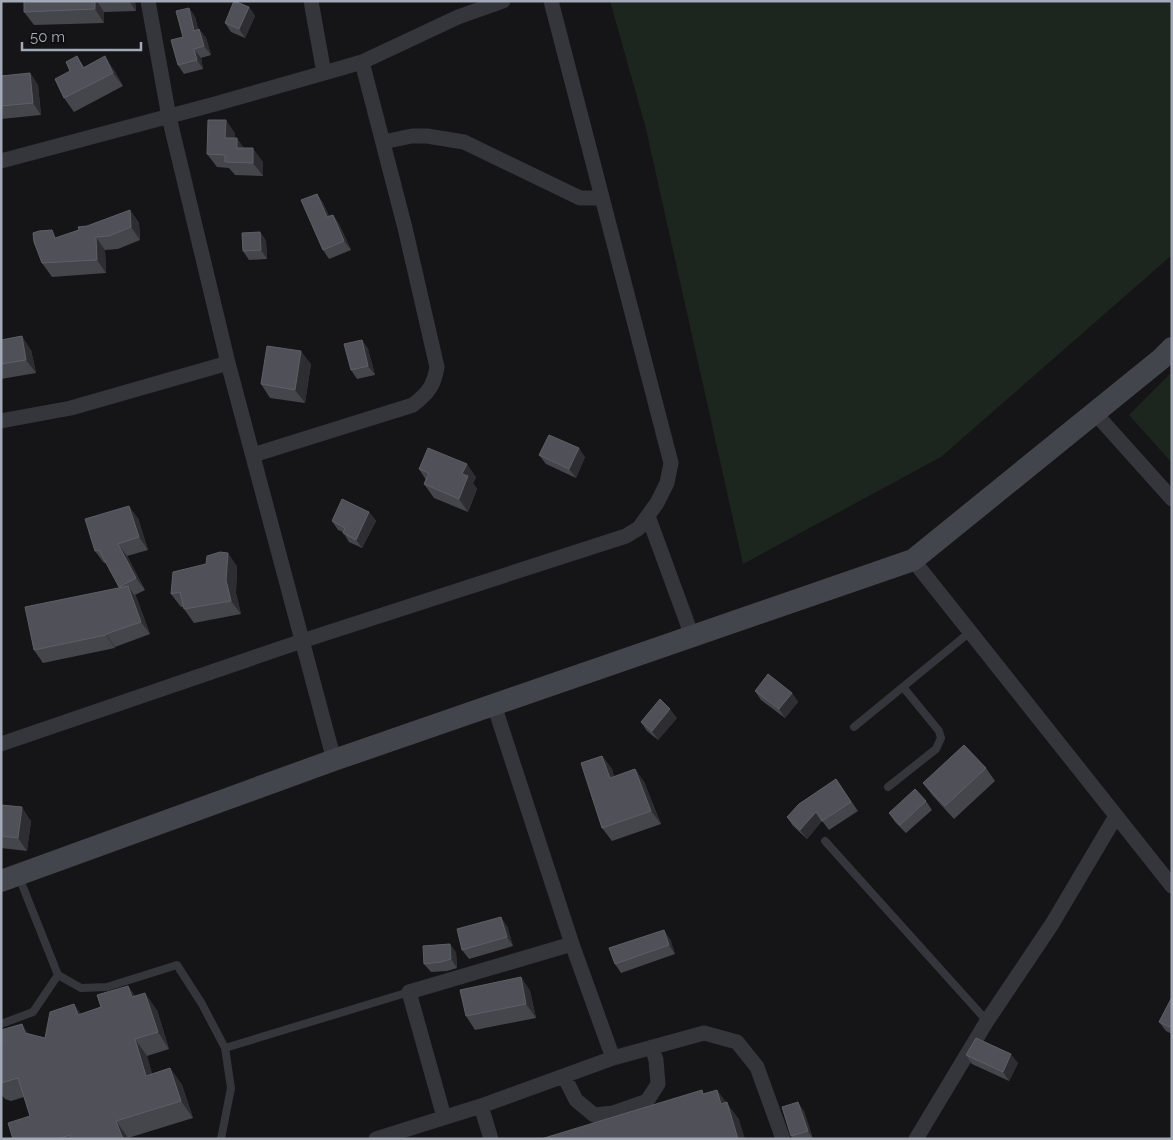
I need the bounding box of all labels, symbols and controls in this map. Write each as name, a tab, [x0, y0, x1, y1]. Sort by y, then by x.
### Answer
scale bar	[22, 20, 141, 52]
text: 50 m	[30, 28, 65, 46]

